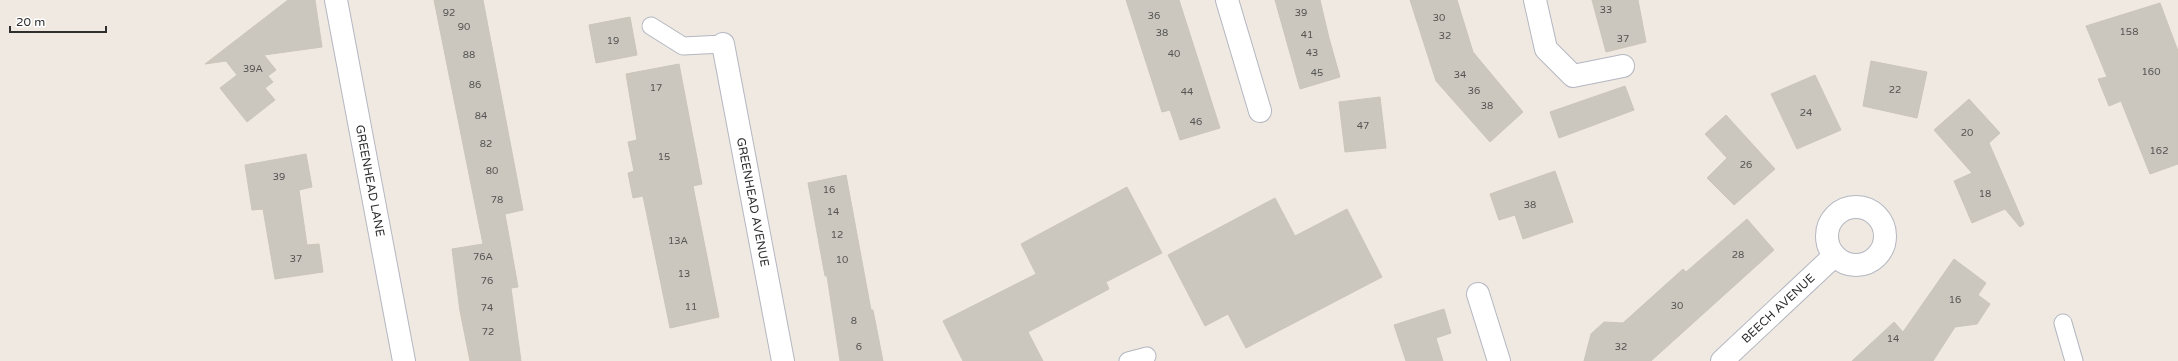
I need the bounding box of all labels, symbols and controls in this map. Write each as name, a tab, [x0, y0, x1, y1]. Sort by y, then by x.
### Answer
house number: 33	[1600, 4, 1612, 16]
house number: 92	[443, 7, 455, 19]
house number: 39	[1295, 7, 1307, 19]
scale bar	[10, 8, 106, 34]
house number: 36	[1148, 10, 1160, 22]
house number: 30	[1433, 12, 1445, 24]
text: 20 m	[16, 15, 45, 29]
house number: 90	[458, 21, 470, 33]
house number: 158	[2120, 26, 2138, 38]
house number: 38	[1156, 27, 1168, 39]
house number: 41	[1301, 29, 1313, 41]
house number: 32	[1439, 30, 1451, 42]
house number: 37	[1617, 33, 1629, 45]
house number: 19	[607, 35, 619, 47]
house number: 43	[1306, 47, 1318, 59]
house number: 40	[1168, 48, 1180, 60]
house number: 88	[463, 49, 475, 61]
house number: 39A	[243, 63, 263, 75]
house number: 160	[2142, 66, 2160, 78]
house number: 45	[1311, 67, 1323, 79]
house number: 34	[1454, 69, 1466, 81]
house number: 86	[469, 79, 481, 91]
house number: 17	[650, 82, 662, 94]
house number: 22	[1889, 84, 1901, 96]
house number: 36	[1468, 85, 1480, 97]
house number: 44	[1181, 86, 1193, 98]
house number: 38	[1481, 100, 1493, 112]
house number: 24	[1800, 107, 1812, 119]
house number: 84	[475, 110, 487, 122]
house number: 46	[1190, 116, 1202, 128]
house number: 47	[1357, 120, 1369, 132]
street label: GREENHEAD LANE	[353, 124, 387, 238]
house number: 20	[1961, 127, 1973, 139]
street label: GREENHEAD AVENUE	[734, 136, 772, 268]
house number: 82	[480, 138, 492, 150]
house number: 162	[2150, 145, 2168, 157]
house number: 15	[658, 151, 670, 163]
house number: 26	[1740, 159, 1752, 171]
house number: 80	[486, 165, 498, 177]
house number: 39	[273, 171, 285, 183]
house number: 16	[823, 184, 835, 196]
house number: 18	[1979, 188, 1991, 200]
house number: 78	[491, 194, 503, 206]
house number: 38	[1524, 199, 1536, 211]
house number: 14	[827, 206, 839, 218]
house number: 12	[831, 229, 843, 241]
house number: 13A	[668, 235, 688, 247]
house number: 28	[1732, 249, 1744, 261]
house number: 76A	[473, 251, 493, 263]
house number: 37	[290, 253, 302, 265]
house number: 10	[836, 254, 848, 266]
house number: 13	[678, 268, 690, 280]
street label: BEECH AVENUE	[1739, 271, 1818, 346]
house number: 76	[481, 275, 493, 287]
house number: 16	[1949, 294, 1961, 306]
house number: 30	[1671, 300, 1683, 312]
house number: 11	[685, 301, 697, 313]
house number: 74	[481, 302, 493, 314]
house number: 8	[851, 315, 857, 327]
house number: 72	[482, 326, 494, 338]
house number: 14	[1887, 333, 1899, 345]
house number: 6	[856, 341, 862, 353]
house number: 32	[1615, 341, 1627, 353]

